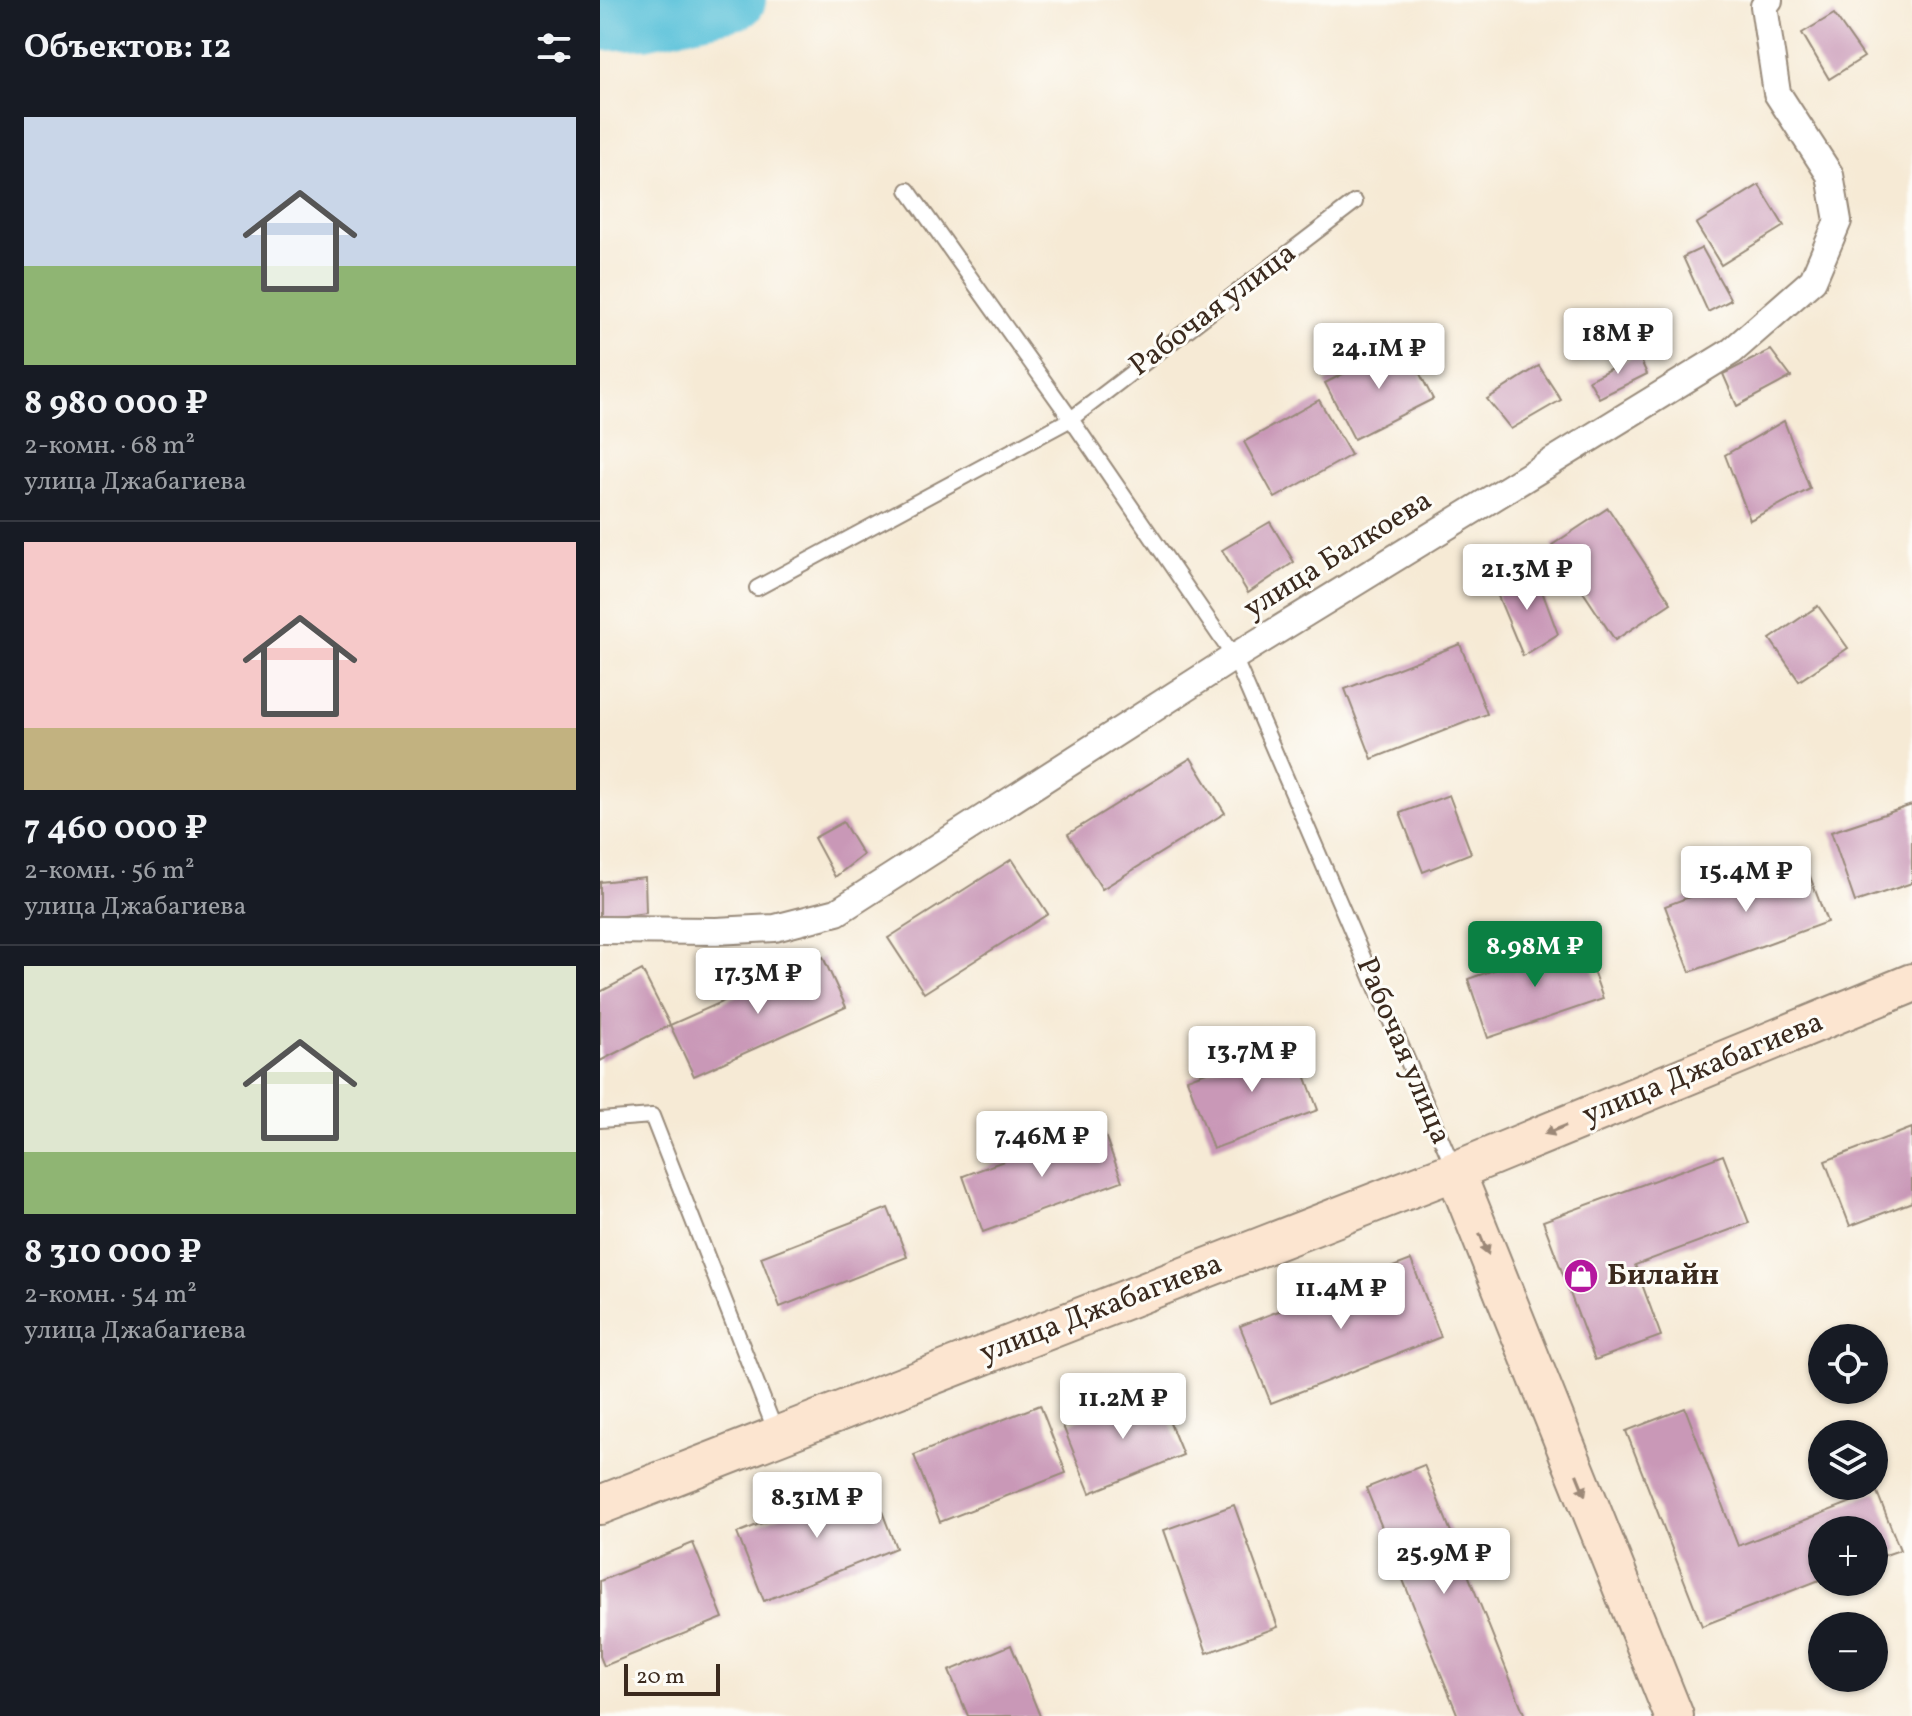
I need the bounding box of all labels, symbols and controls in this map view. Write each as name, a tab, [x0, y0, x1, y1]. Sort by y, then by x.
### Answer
text: Объектов: 12	[24, 25, 231, 72]
icon: filters	[532, 26, 576, 70]
icon: home	[228, 169, 372, 313]
street label: Рабочая улица	[1121, 233, 1305, 387]
pin: 18M ₽	[1562, 308, 1674, 376]
text: 18M ₽	[1582, 316, 1654, 352]
pin: 24.1M ₽	[1305, 323, 1453, 391]
text: 24.1M ₽	[1332, 331, 1426, 367]
text: 8 980 000 ₽	[24, 381, 208, 428]
text: 2-комн. · 68 m²	[24, 428, 195, 464]
text: улица Джабагиева	[24, 464, 246, 500]
street label: улица Балкоева	[1236, 480, 1440, 630]
pin: 21.3M ₽	[1453, 544, 1601, 612]
text: 21.3M ₽	[1481, 552, 1573, 588]
icon: home	[228, 594, 372, 738]
text: 7 460 000 ₽	[24, 806, 208, 853]
pin: 15.4M ₽	[1672, 846, 1820, 914]
text: 2-комн. · 56 m²	[24, 853, 195, 889]
text: 15.4M ₽	[1699, 854, 1793, 890]
text: улица Джабагиева	[24, 889, 246, 925]
pin: 8.98M ₽	[1461, 921, 1609, 989]
text: 8.98M ₽	[1486, 929, 1584, 965]
pin: 17.3M ₽	[684, 948, 832, 1016]
street label: Рабочая улица	[1345, 951, 1461, 1151]
text: 17.3M ₽	[714, 956, 802, 992]
street label: улица Джабагиева	[1576, 1001, 1830, 1137]
icon: home	[228, 1018, 372, 1162]
pin: 13.7M ₽	[1178, 1026, 1326, 1094]
text: 13.7M ₽	[1207, 1034, 1297, 1070]
pin: 7.46M ₽	[968, 1111, 1116, 1179]
text: 7.46M ₽	[994, 1119, 1090, 1155]
one-way arrow	[1543, 1124, 1567, 1137]
text: 8 310 000 ₽	[24, 1230, 202, 1277]
one-way arrow	[1478, 1232, 1491, 1256]
street label: улица Джабагиева	[974, 1243, 1228, 1375]
place label: Билайн	[1607, 1255, 1719, 1297]
shop icon: Билайн	[1562, 1257, 1600, 1295]
pin: 11.4M ₽	[1267, 1263, 1415, 1331]
text: 11.4M ₽	[1295, 1271, 1387, 1307]
text: 2-комн. · 54 m²	[24, 1277, 197, 1313]
text: улица Джабагиева	[24, 1313, 246, 1349]
map controls	[1808, 1324, 1888, 1692]
button: locate	[1808, 1324, 1888, 1404]
pin: 11.2M ₽	[1049, 1373, 1197, 1441]
text: 11.2M ₽	[1078, 1381, 1168, 1417]
button: layers	[1808, 1420, 1888, 1500]
pin: 8.31M ₽	[743, 1472, 891, 1540]
one-way arrow	[1575, 1473, 1588, 1497]
text: 8.31M ₽	[771, 1480, 863, 1516]
button: +	[1808, 1516, 1888, 1596]
pin: 25.9M ₽	[1370, 1528, 1518, 1596]
text: 25.9M ₽	[1396, 1536, 1492, 1572]
button: −	[1808, 1612, 1888, 1692]
scale bar	[624, 1660, 720, 1696]
text: 20 m	[636, 1662, 685, 1693]

